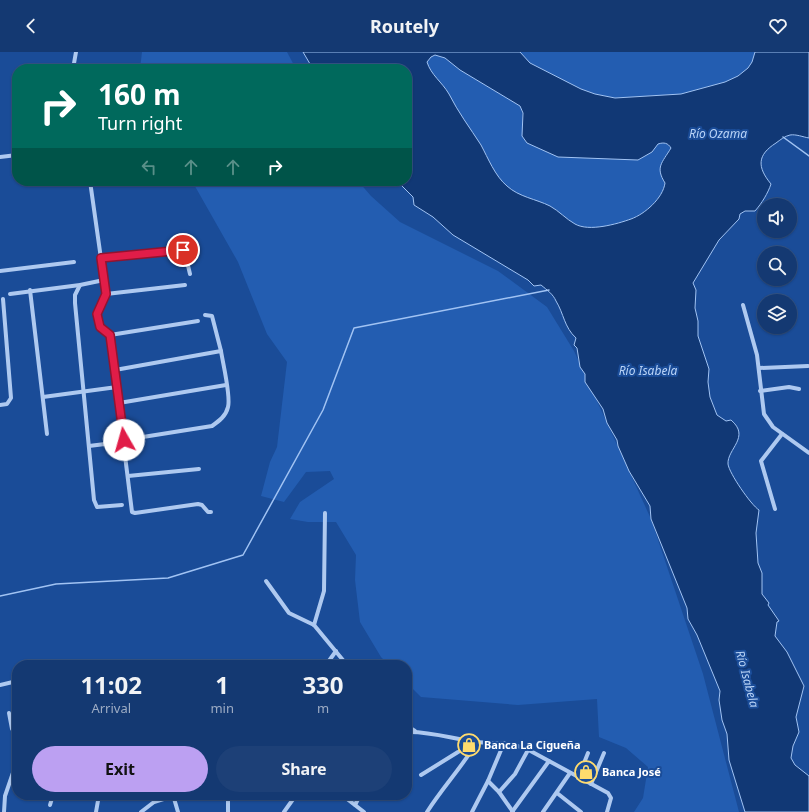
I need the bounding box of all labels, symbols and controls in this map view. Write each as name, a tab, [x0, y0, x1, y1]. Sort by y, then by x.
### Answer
text: Routely	[370, 14, 439, 38]
icon: back	[20, 15, 42, 37]
icon: heart	[767, 15, 789, 37]
text: 160 m	[98, 75, 181, 113]
icon: right	[32, 80, 84, 132]
text: Turn right	[98, 111, 182, 135]
water label: Río Ozama	[689, 125, 747, 142]
icon: left	[138, 156, 160, 178]
icon: ahead	[180, 156, 202, 178]
icon: ahead	[222, 156, 244, 178]
icon: right	[264, 156, 286, 178]
map controls	[757, 198, 797, 334]
button: sound	[757, 198, 797, 238]
pin	[166, 233, 200, 267]
icon: arrive	[172, 239, 194, 261]
button: search	[757, 246, 797, 286]
button: layers	[757, 294, 797, 334]
water label: Río Isabela	[619, 362, 677, 379]
position arrow	[103, 419, 145, 461]
water label: Río Isabela	[732, 648, 763, 710]
text: 11:02	[80, 668, 142, 701]
text: 1	[215, 668, 229, 701]
text: 330	[302, 668, 344, 701]
text: Arrival	[91, 699, 131, 717]
text: min	[210, 699, 234, 717]
text: m	[317, 699, 329, 717]
shop icon: Banca La Cigueña	[456, 732, 482, 758]
place label: Banca La Cigueña	[484, 737, 581, 752]
button: Exit	[32, 746, 208, 792]
button: Share	[216, 746, 392, 792]
shop icon: Banca José	[573, 759, 599, 785]
place label: Banca José	[602, 764, 661, 779]

